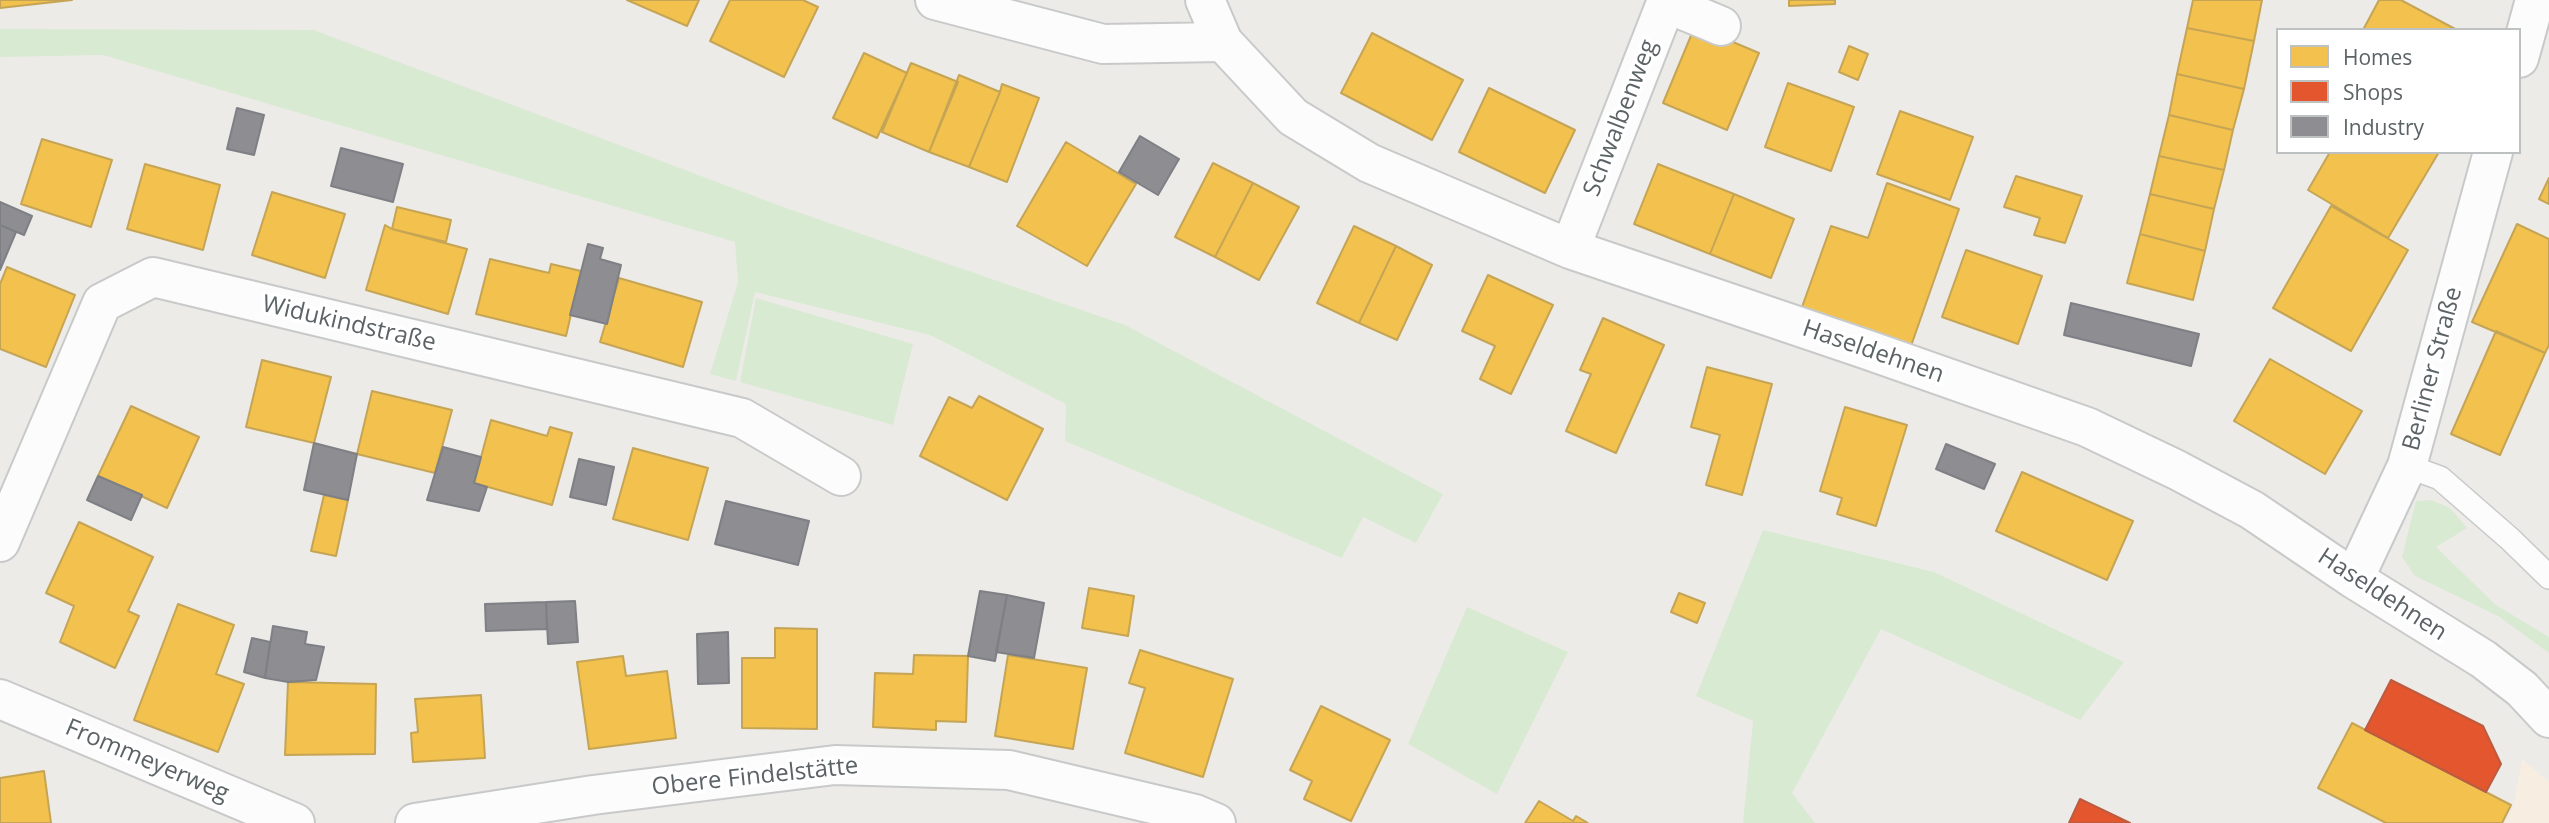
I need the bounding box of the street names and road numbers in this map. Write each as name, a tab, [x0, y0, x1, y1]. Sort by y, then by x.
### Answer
street label: Schwalbenweg	[1578, 36, 1664, 200]
street label: Berliner Straße	[2397, 284, 2469, 454]
street label: Widukindstraße	[259, 290, 439, 358]
street label: Haseldehnen	[1798, 314, 1948, 390]
street label: Haseldehnen	[2312, 543, 2452, 647]
street label: Frommeyerweg	[61, 714, 233, 808]
street label: Obere Findelstätte	[650, 752, 860, 802]

